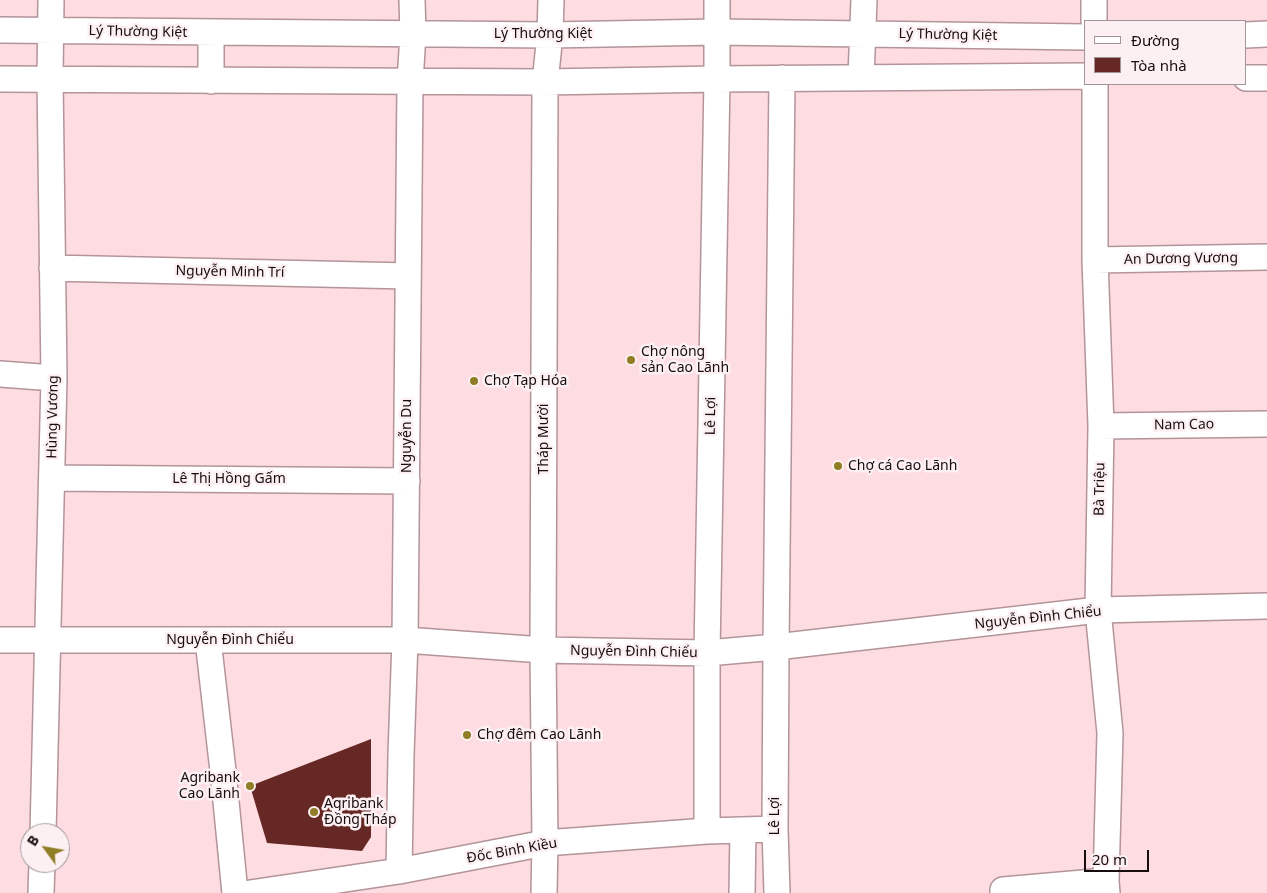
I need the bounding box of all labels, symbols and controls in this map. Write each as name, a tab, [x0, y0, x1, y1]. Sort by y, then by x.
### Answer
legend	[1084, 20, 1247, 85]
street label: Lý Thường Kiệt	[88, 23, 188, 41]
street label: Lý Thường Kiệt	[494, 26, 592, 42]
street label: Lý Thường Kiệt	[898, 26, 998, 44]
text: Đường	[1131, 30, 1180, 50]
text: Tòa nhà	[1131, 55, 1187, 75]
street label: An Dương Vương	[1124, 250, 1238, 268]
street label: Nguyễn Minh Trí	[175, 263, 285, 281]
place label: Chợ nông sản Cao Lãnh	[641, 344, 729, 377]
marker: Chợ nông sản Cao Lãnh	[625, 354, 637, 366]
place label: Chợ Tạp Hóa	[484, 373, 567, 389]
street label: Hùng Vương	[44, 375, 62, 459]
marker: Chợ Tạp Hóa	[468, 375, 480, 387]
street label: Lê Lợi	[702, 397, 720, 435]
street label: Nguyễn Du	[399, 399, 415, 473]
street label: Tháp Mười	[536, 404, 552, 474]
street label: Nam Cao	[1154, 416, 1214, 434]
place label: Chợ cá Cao Lãnh	[848, 458, 957, 474]
marker: Chợ cá Cao Lãnh	[832, 460, 844, 472]
street label: Bà Triệu	[1091, 462, 1109, 516]
street label: Lê Thị Hồng Gấm	[172, 471, 286, 487]
street label: Nguyễn Đình Chiểu	[974, 603, 1102, 633]
street label: Nguyễn Đình Chiểu	[166, 632, 294, 648]
street label: Nguyễn Đình Chiểu	[570, 642, 698, 662]
place label: Chợ đêm Cao Lãnh	[477, 727, 601, 743]
marker: Chợ đêm Cao Lãnh	[461, 729, 473, 741]
place label: Agribank Cao Lãnh	[179, 770, 240, 802]
marker: Agribank Cao Lãnh	[244, 780, 256, 792]
place label: Agribank Đồng Tháp	[324, 796, 396, 829]
street label: Lê Lợi	[767, 797, 783, 835]
marker: Agribank Đồng Tháp	[308, 806, 320, 818]
north arrow	[20, 823, 70, 873]
text: B	[22, 831, 43, 849]
street label: Đốc Binh Kiều	[465, 835, 559, 867]
scale bar	[1087, 840, 1152, 872]
text: 20 m	[1092, 849, 1127, 869]

